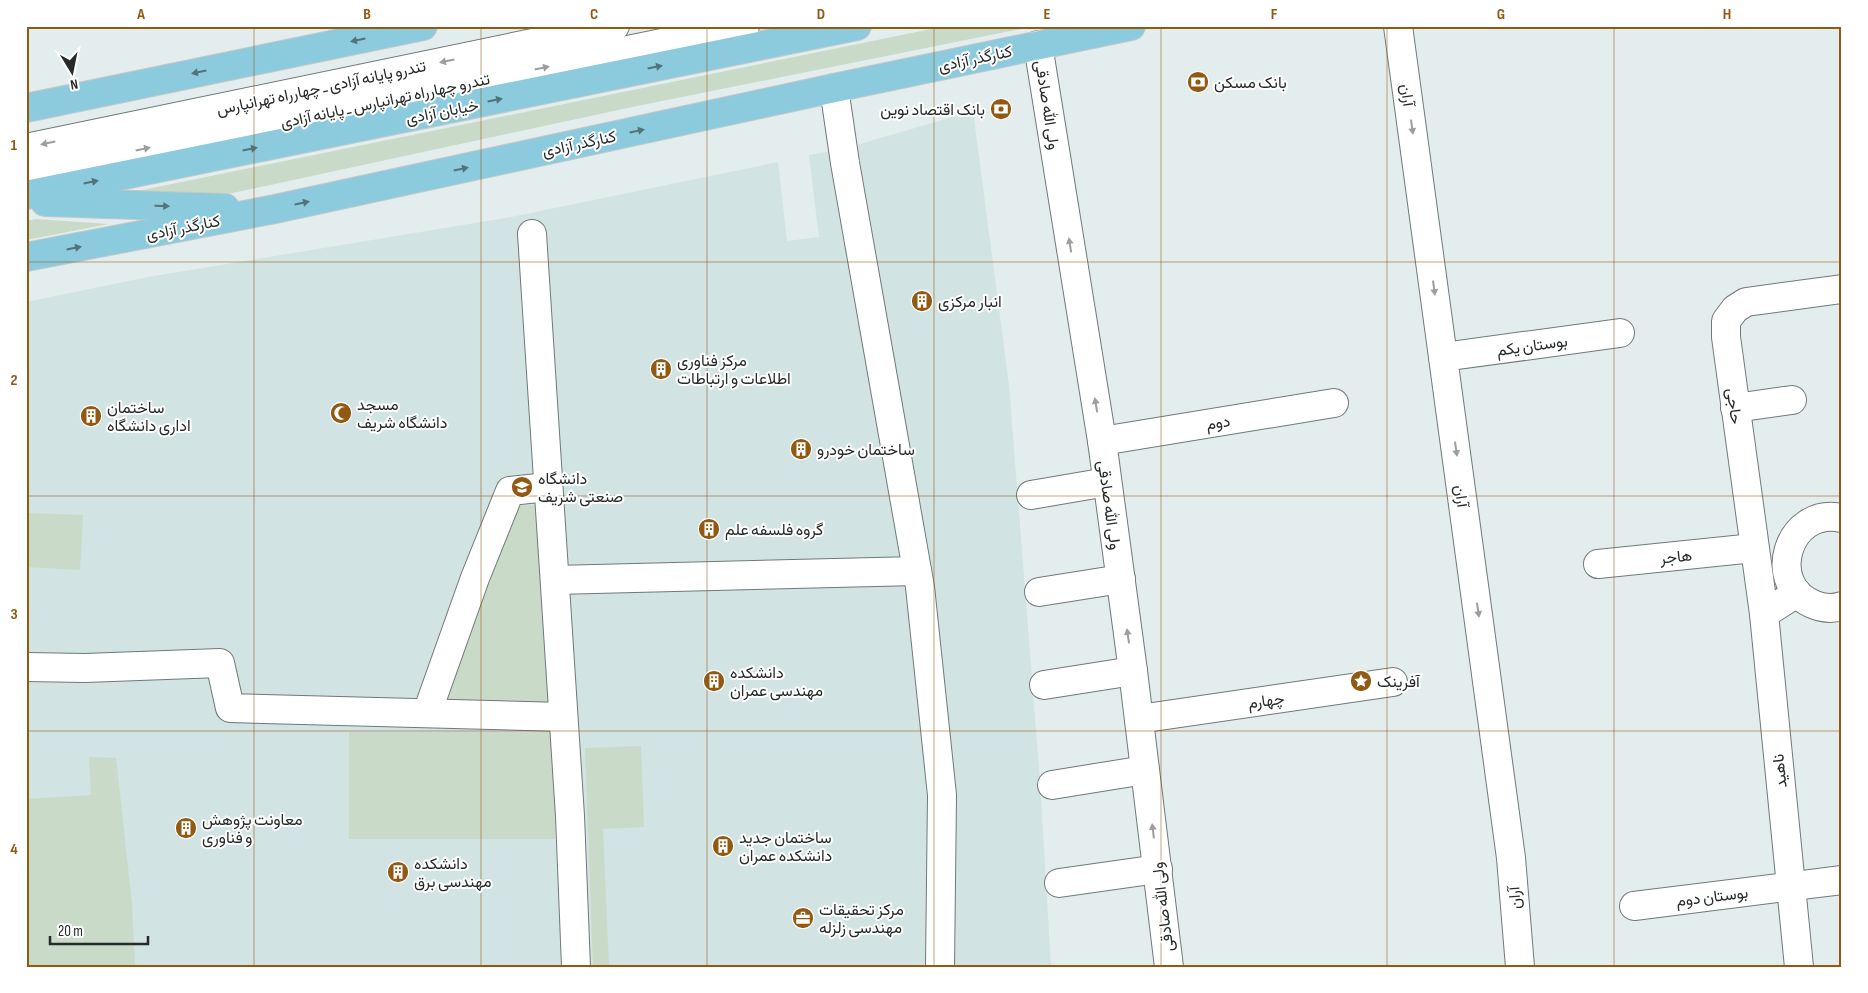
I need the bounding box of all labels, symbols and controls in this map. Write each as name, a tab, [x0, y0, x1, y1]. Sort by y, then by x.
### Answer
text: A	[136, 5, 145, 24]
text: B	[363, 5, 371, 24]
text: C	[590, 5, 598, 24]
text: D	[817, 5, 825, 24]
text: E	[1044, 5, 1051, 24]
text: F	[1271, 5, 1278, 24]
text: G	[1497, 5, 1505, 24]
text: H	[1723, 5, 1731, 24]
one-way arrow	[350, 36, 366, 44]
street label: کنارگذر آزادی	[937, 42, 1014, 77]
north arrow	[48, 48, 98, 98]
street label: تندرو پایانه آزادی ـ چهارراه تهرانپارس	[215, 57, 428, 121]
one-way arrow	[440, 57, 455, 65]
street label: ولی الله صادقی	[1030, 59, 1064, 151]
one-way arrow	[534, 63, 550, 71]
one-way arrow	[647, 63, 663, 71]
one-way arrow	[191, 69, 207, 77]
street label: تندرو چهارراه تهرانپارس ـ پایانه آزادی	[279, 70, 492, 134]
bank icon: بانک مسکن	[1186, 70, 1210, 94]
place label: بانک مسکن	[1214, 74, 1287, 93]
text: N	[69, 75, 79, 93]
street label: آران	[1396, 83, 1418, 109]
one-way arrow	[488, 95, 504, 103]
street label: خیابان آزادی	[404, 96, 481, 129]
bank icon: بانک اقتصاد نوین	[989, 97, 1013, 121]
place label: بانک اقتصاد نوین	[880, 101, 985, 120]
one-way arrow	[1408, 119, 1416, 135]
one-way arrow	[629, 126, 645, 134]
street label: کنارگذر آزادی	[541, 127, 618, 162]
text: 1	[11, 136, 18, 155]
one-way arrow	[40, 140, 56, 148]
one-way arrow	[135, 145, 150, 153]
one-way arrow	[243, 145, 259, 153]
one-way arrow	[454, 165, 469, 173]
one-way arrow	[84, 177, 100, 185]
one-way arrow	[295, 199, 310, 207]
one-way arrow	[155, 202, 171, 210]
street label: کنارگذر آزادی	[145, 212, 222, 245]
one-way arrow	[1066, 236, 1074, 252]
one-way arrow	[67, 244, 82, 252]
one-way arrow	[1430, 280, 1438, 296]
building icon: انبار مرکزی	[910, 289, 934, 313]
place label: انبار مرکزی	[938, 293, 1002, 312]
street label: بوستان یکم	[1496, 332, 1569, 361]
place label: مرکز فناوری اطلاعات و ارتباطات	[677, 352, 791, 389]
building icon: مرکز فناوری اطلاعات و ارتباطات	[649, 357, 673, 381]
text: 2	[10, 371, 18, 390]
street label: حاجی	[1722, 387, 1745, 425]
place label: مسجد دانشگاه شریف	[357, 396, 447, 433]
one-way arrow	[1091, 397, 1099, 413]
place label: ساختمان اداری دانشگاه	[107, 399, 191, 436]
mosque icon: مسجد دانشگاه شریف	[329, 401, 353, 425]
building icon: ساختمان اداری دانشگاه	[79, 404, 103, 428]
street label: دوم	[1205, 412, 1232, 435]
building icon: ساختمان خودرو	[789, 437, 813, 461]
place label: ساختمان خودرو	[817, 441, 915, 460]
one-way arrow	[1452, 441, 1460, 457]
street label: ولی الله صادقی	[1093, 459, 1125, 551]
place label: دانشگاه صنعتی شریف	[538, 470, 623, 507]
school or university icon: دانشگاه صنعتی شریف	[510, 475, 534, 499]
street label: آران	[1450, 484, 1472, 510]
building icon: گروه فلسفه علم	[697, 517, 721, 541]
place label: گروه فلسفه علم	[725, 521, 823, 540]
street label: هاجر	[1658, 546, 1693, 569]
one-way arrow	[1474, 602, 1482, 618]
text: 3	[10, 605, 18, 624]
one-way arrow	[1124, 627, 1132, 643]
place label: دانشکده مهندسی عمران	[730, 664, 823, 701]
building icon: دانشکده مهندسی عمران	[702, 669, 726, 693]
place icon: آفرینک	[1349, 669, 1373, 693]
place label: آفرینک	[1377, 673, 1421, 692]
street label: چهارم	[1247, 689, 1286, 714]
street label: ناهید	[1769, 753, 1792, 789]
place label: معاونت پژوهش و فناوری	[202, 811, 302, 848]
building icon: معاونت پژوهش و فناوری	[174, 816, 198, 840]
one-way arrow	[1149, 823, 1157, 839]
place label: ساختمان جدید دانشکده عمران	[739, 829, 832, 866]
building icon: ساختمان جدید دانشکده عمران	[711, 834, 735, 858]
text: 4	[10, 840, 18, 859]
place label: دانشکده مهندسی برق	[414, 855, 491, 892]
building icon: دانشکده مهندسی برق	[386, 860, 410, 884]
street label: ولی الله صادقی	[1148, 861, 1178, 953]
street label: بوستان دوم	[1675, 884, 1749, 911]
street label: آران	[1505, 885, 1526, 910]
place label: مرکز تحقیقات مهندسی زلزله	[819, 901, 904, 938]
office icon: مرکز تحقیقات مهندسی زلزله	[791, 906, 815, 930]
scale bar	[50, 913, 148, 945]
text: 20 m	[58, 922, 83, 941]

